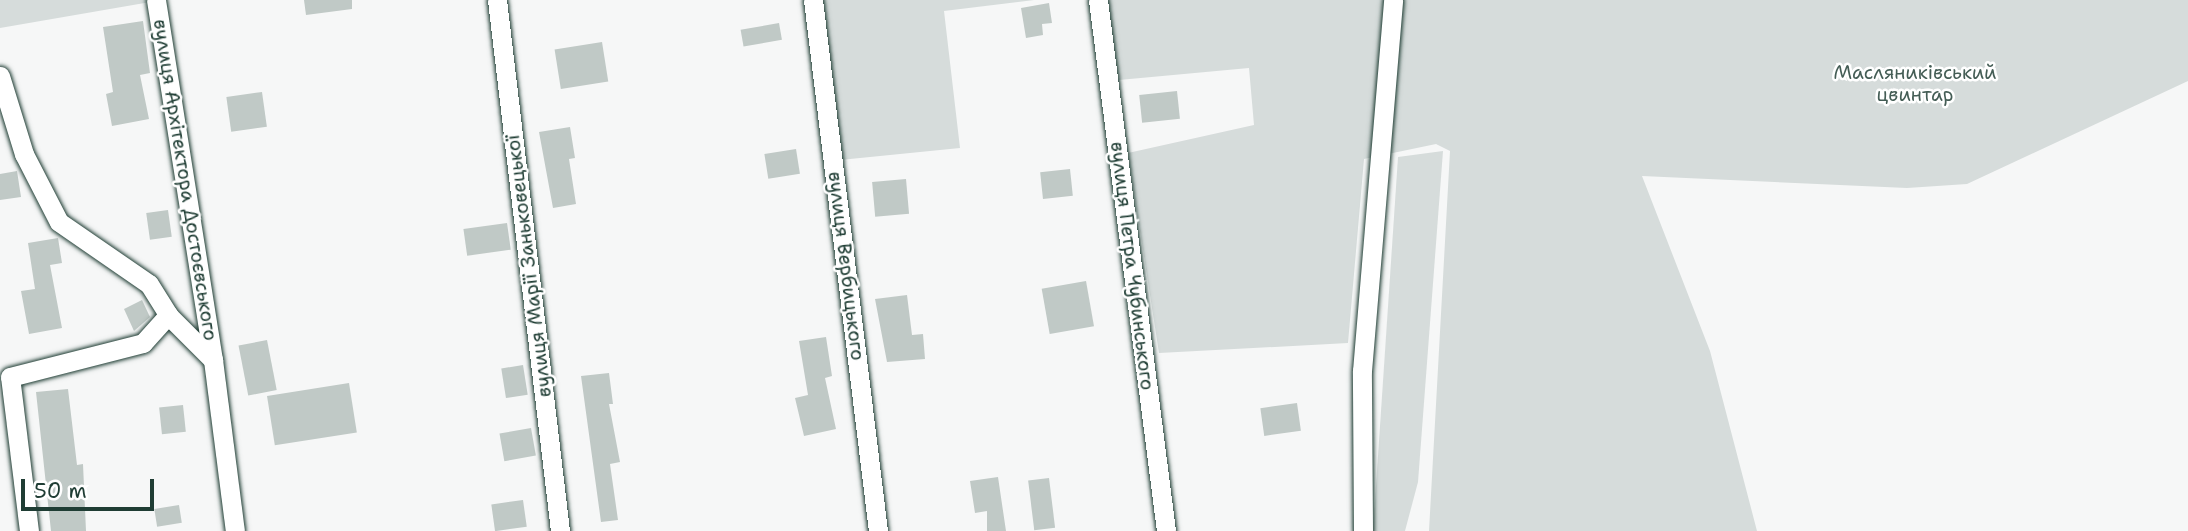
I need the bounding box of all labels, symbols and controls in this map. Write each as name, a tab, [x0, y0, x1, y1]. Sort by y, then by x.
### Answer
street label: вулиця Архітектора Достоєвського	[148, 18, 222, 342]
park label: Масляниківський цвинтар	[1834, 62, 1996, 106]
street label: вулиця Марії Заньковецької	[502, 133, 556, 399]
street label: вулиця Петра Чубинського	[1105, 140, 1159, 392]
street label: вулиця Вербицького	[823, 170, 869, 362]
scale bar	[24, 464, 158, 508]
text: 50 m	[34, 477, 87, 505]

